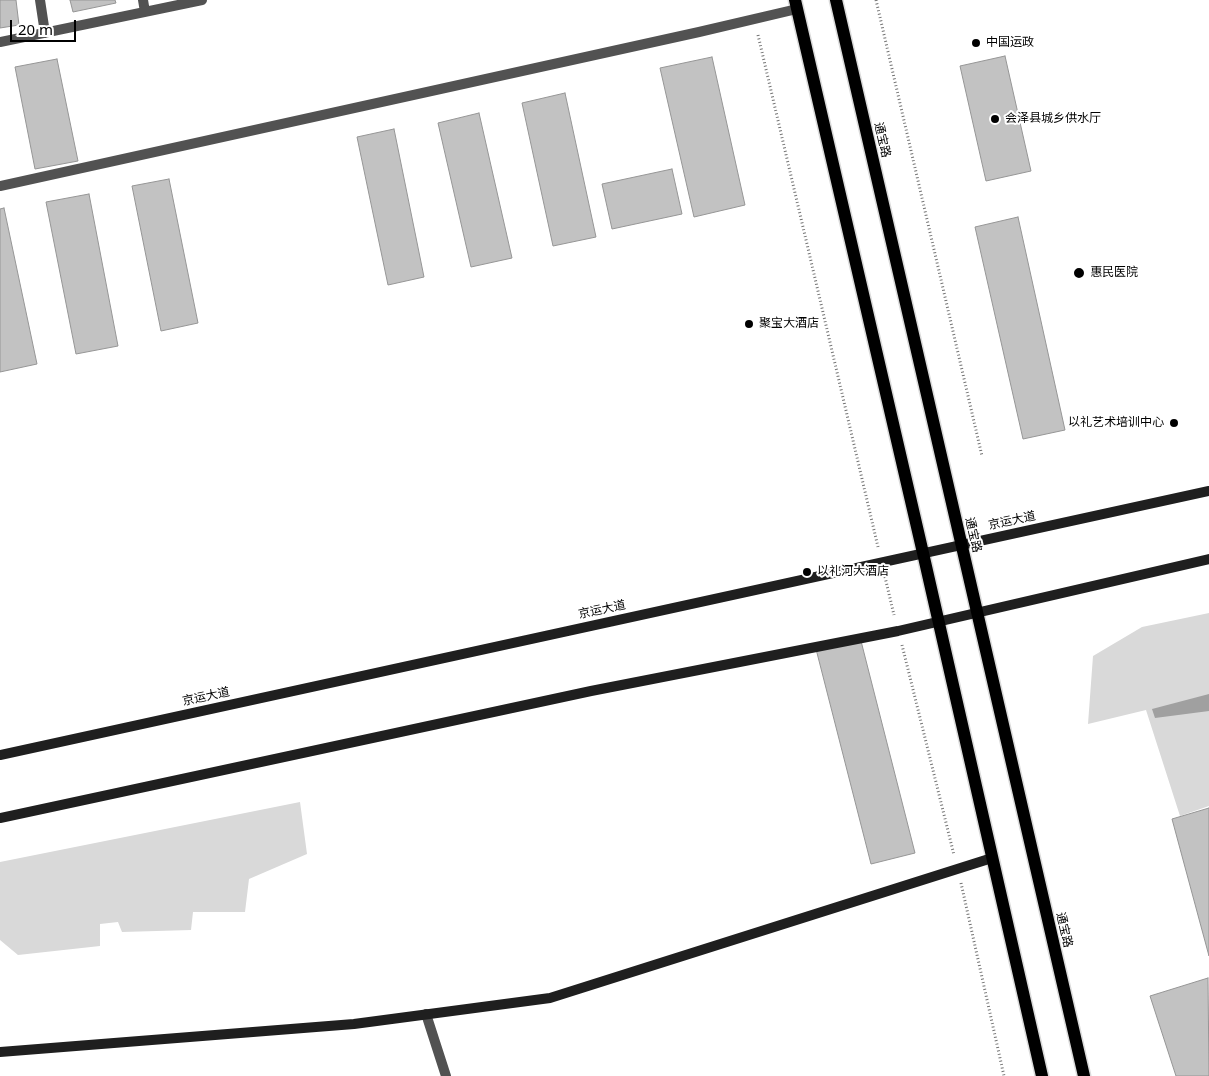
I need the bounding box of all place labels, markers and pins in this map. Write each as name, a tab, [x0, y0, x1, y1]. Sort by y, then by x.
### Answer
place label: 中国运政	[986, 36, 1034, 50]
marker: 中国运政	[970, 37, 982, 49]
place label: 会泽县城乡供水厅	[1005, 112, 1101, 126]
marker: 会泽县城乡供水厅	[989, 113, 1001, 125]
marker: 惠民医院	[1072, 266, 1086, 280]
place label: 惠民医院	[1090, 266, 1138, 280]
place label: 聚宝大酒店	[759, 317, 819, 331]
marker: 聚宝大酒店	[743, 318, 755, 330]
place label: 以礼艺术培训中心	[1068, 416, 1164, 430]
marker: 以礼艺术培训中心	[1168, 417, 1180, 429]
place label: 以礼河大酒店	[817, 565, 889, 579]
marker: 以礼河大酒店	[801, 566, 813, 578]

